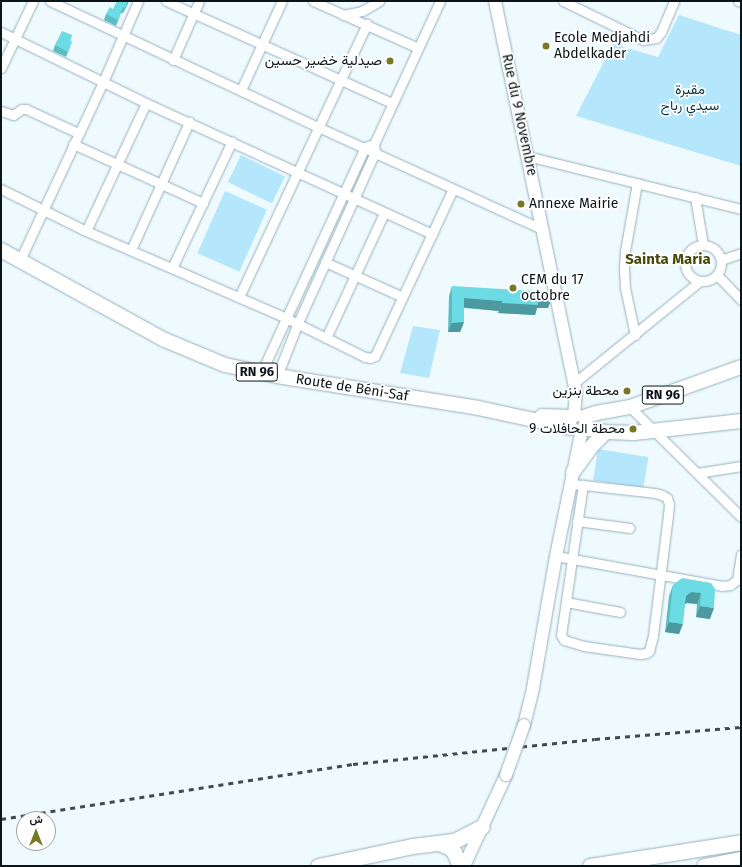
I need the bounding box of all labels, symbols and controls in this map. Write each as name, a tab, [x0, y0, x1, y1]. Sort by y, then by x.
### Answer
place label: Ecole Medjahdi Abdelkader	[554, 30, 650, 62]
marker: Ecole Medjahdi Abdelkader	[541, 41, 551, 51]
street label: Rue du 9 Novembre	[498, 52, 540, 178]
place label: صيدلية خضير حسين	[265, 53, 382, 69]
marker: صيدلية خضير حسين	[385, 56, 395, 66]
park label: مقبرة سيدي رباح	[661, 82, 719, 114]
place label: Annexe Mairie	[529, 196, 618, 212]
marker: Annexe Mairie	[516, 199, 526, 209]
district label: Sainta Maria	[625, 251, 711, 269]
place label: CEM du 17 octobre	[521, 272, 583, 304]
marker: CEM du 17 octobre	[508, 283, 518, 293]
road number: RN 96	[235, 361, 279, 383]
street label: Route de Béni-Saf	[294, 371, 410, 405]
place label: محطة بنزين	[552, 383, 619, 399]
road number: RN 96	[641, 384, 685, 406]
marker: محطة بنزين	[622, 386, 632, 396]
place label: محطة الحافلات 9	[529, 421, 625, 437]
marker: محطة الحافلات 9	[628, 424, 638, 434]
north arrow	[16, 811, 56, 851]
text: ش	[29, 813, 43, 826]

